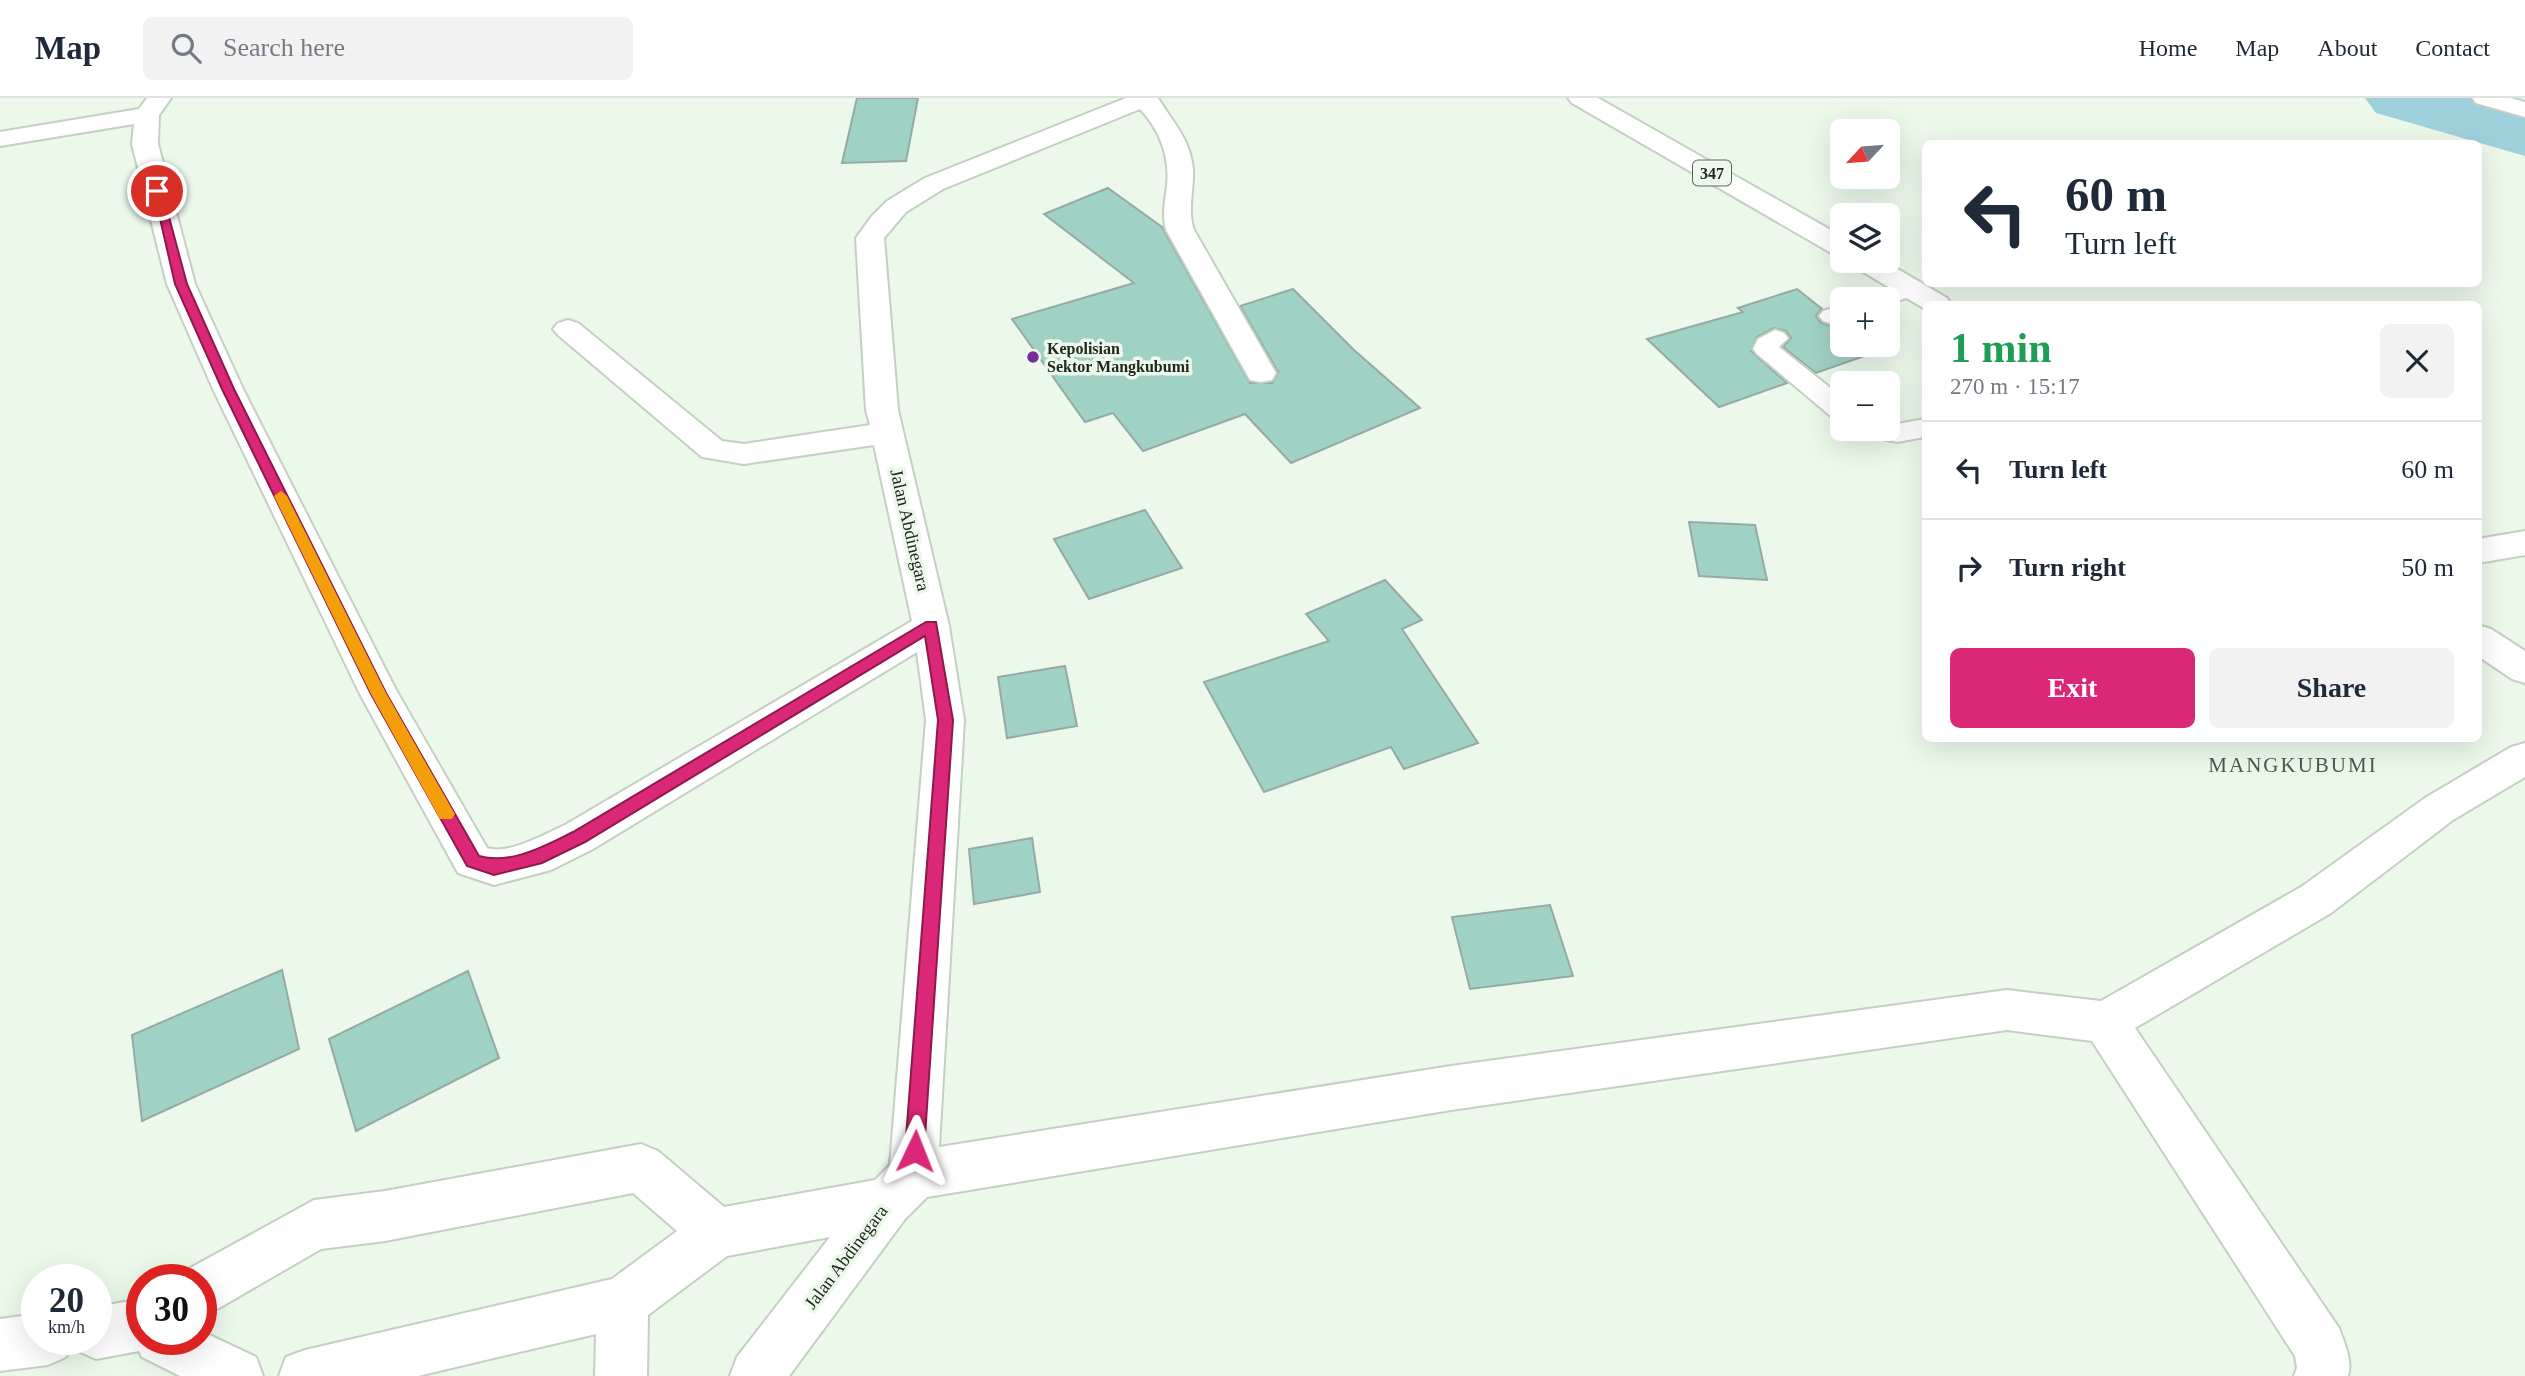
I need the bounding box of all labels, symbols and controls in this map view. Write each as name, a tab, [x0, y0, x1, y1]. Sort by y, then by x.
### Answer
search box	[143, 17, 633, 80]
icon: search	[167, 29, 205, 67]
text: Map	[35, 30, 101, 66]
text: Search here	[223, 33, 345, 62]
text: Home	[2139, 35, 2197, 61]
text: Map	[2235, 35, 2279, 61]
text: About	[2317, 35, 2377, 61]
text: Contact	[2415, 35, 2490, 61]
north arrow	[1830, 119, 1900, 189]
map controls	[1830, 119, 1900, 441]
road number: 347	[1693, 160, 1731, 186]
pin	[127, 161, 187, 221]
text: 60 m	[2065, 167, 2167, 222]
icon: left	[1950, 168, 2041, 259]
icon: arrive	[138, 172, 176, 210]
button: layers	[1830, 203, 1900, 273]
text: Turn left	[2065, 225, 2177, 261]
button: +	[1830, 287, 1900, 357]
button: close	[2380, 324, 2454, 398]
text: 1 min	[1950, 325, 2052, 371]
place label: Kepolisian Sektor Mangkubumi	[1047, 340, 1190, 376]
marker: Kepolisian Sektor Mangkubumi	[1025, 349, 1041, 365]
button: −	[1830, 371, 1900, 441]
text: 270 m · 15:17	[1950, 374, 2080, 399]
icon: left	[1950, 451, 1988, 489]
text: Turn left	[2009, 455, 2107, 484]
text: 60 m	[2401, 455, 2454, 484]
street label: Jalan Abdinegara	[886, 467, 934, 593]
icon: right	[1950, 549, 1988, 587]
text: Turn right	[2009, 553, 2126, 582]
text: 50 m	[2401, 553, 2454, 582]
button: Exit	[1950, 648, 2195, 728]
button: Share	[2209, 648, 2454, 728]
district label: MANGKUBUMI	[2208, 753, 2378, 777]
position arrow	[878, 1114, 952, 1188]
street label: Jalan Abdinegara	[801, 1201, 891, 1313]
speed limit sign: 30	[126, 1264, 217, 1355]
text: 20	[49, 1281, 84, 1320]
text: km/h	[48, 1317, 85, 1337]

